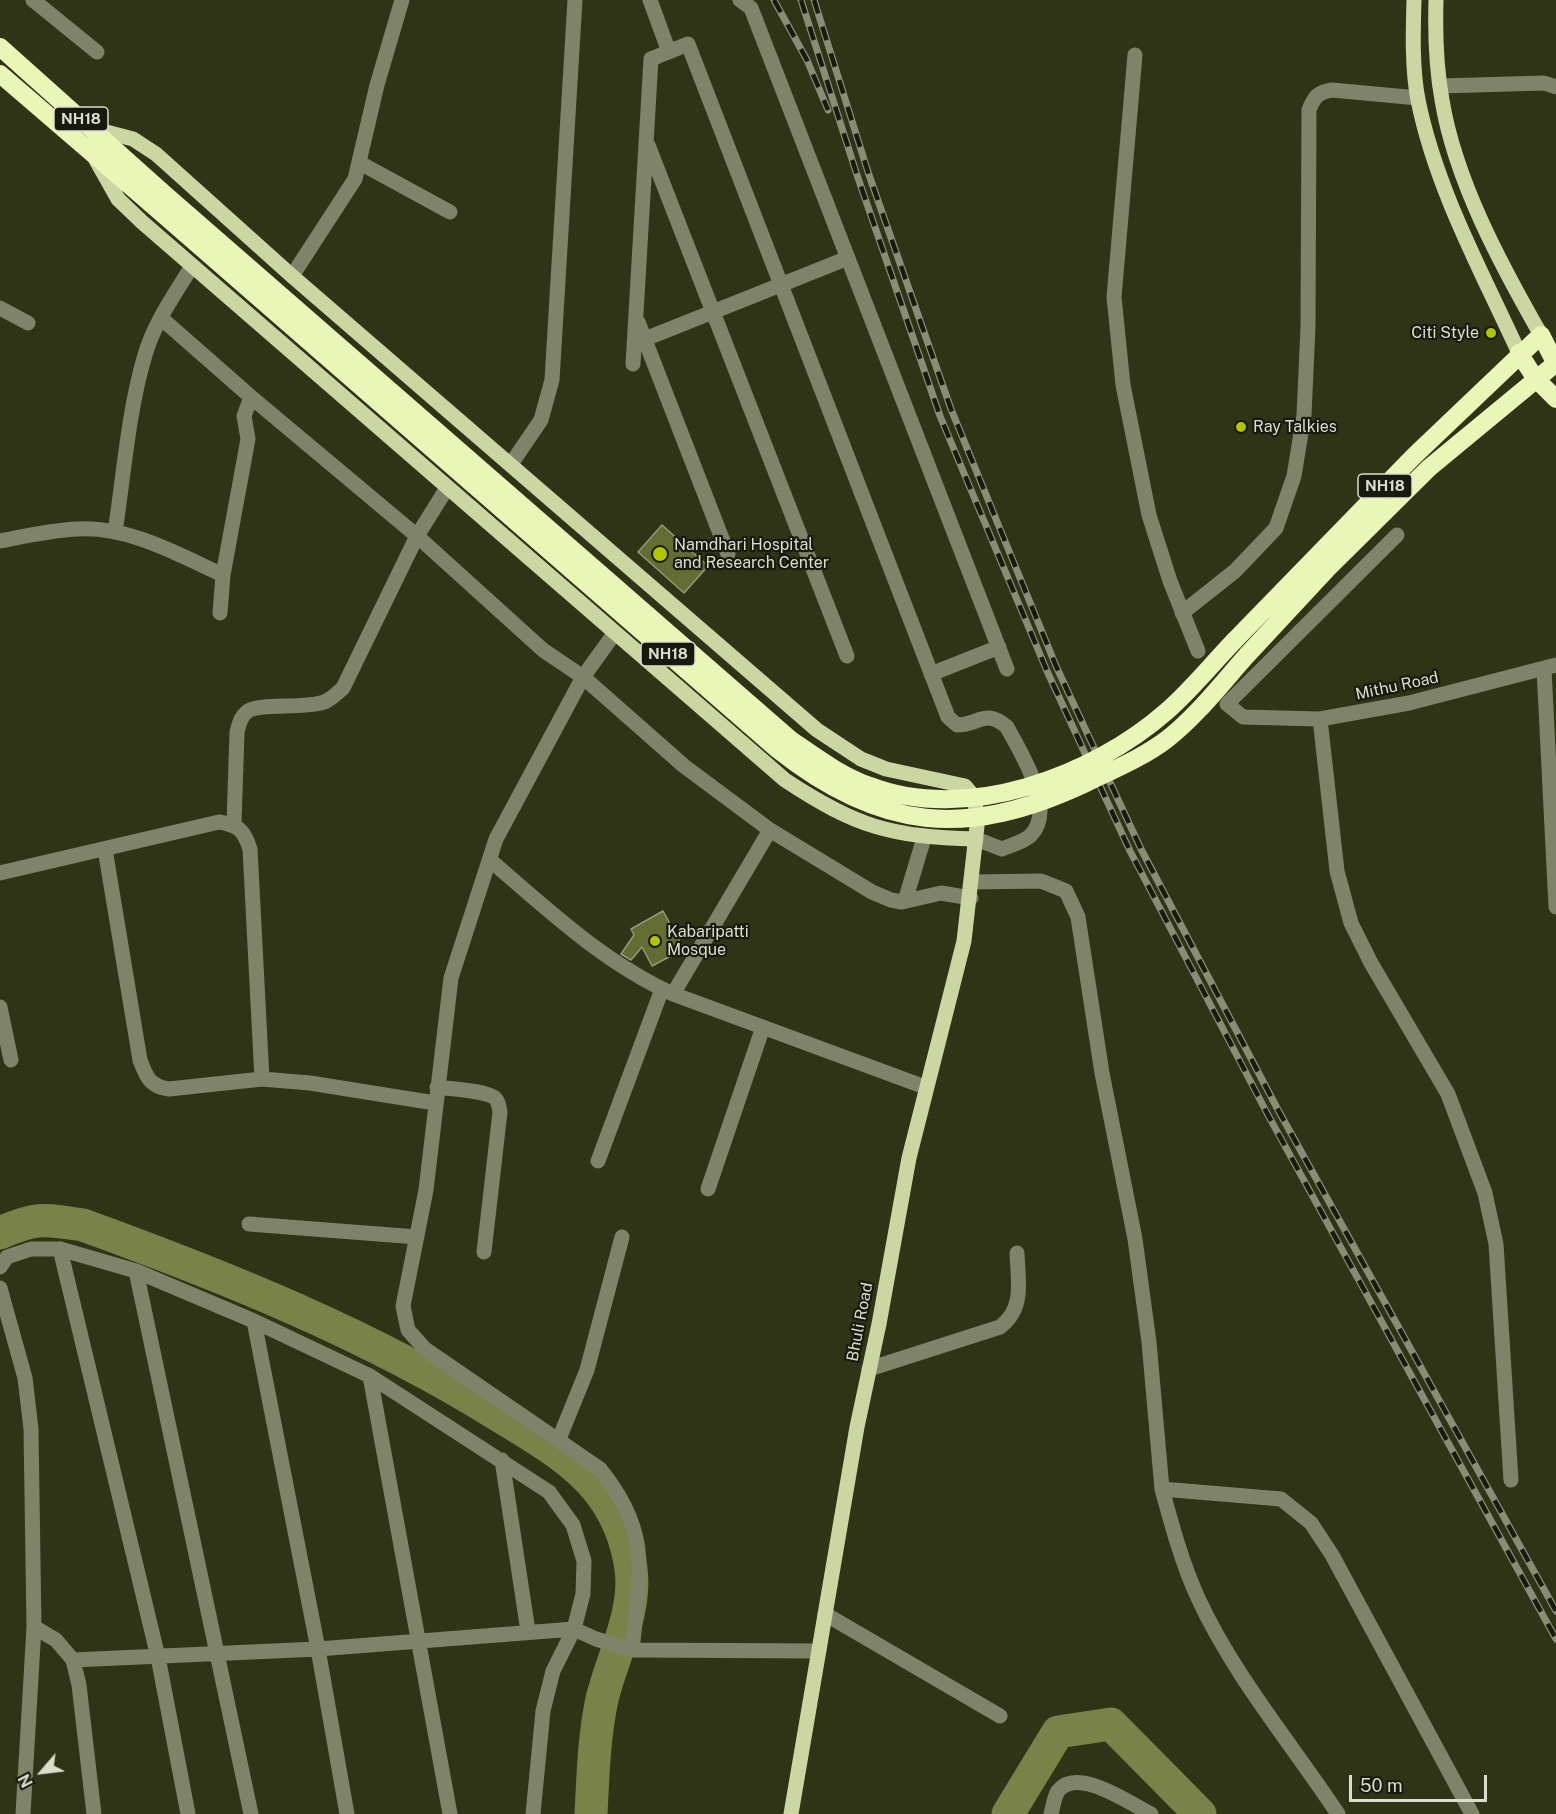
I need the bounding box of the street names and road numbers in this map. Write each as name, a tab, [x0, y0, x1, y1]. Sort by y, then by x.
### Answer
road number: NH18	[54, 107, 108, 131]
road number: NH18	[1358, 474, 1412, 498]
road number: NH18	[641, 642, 695, 666]
street label: Mithu Road	[1354, 668, 1440, 704]
street label: Bhuli Road	[843, 1281, 877, 1363]

